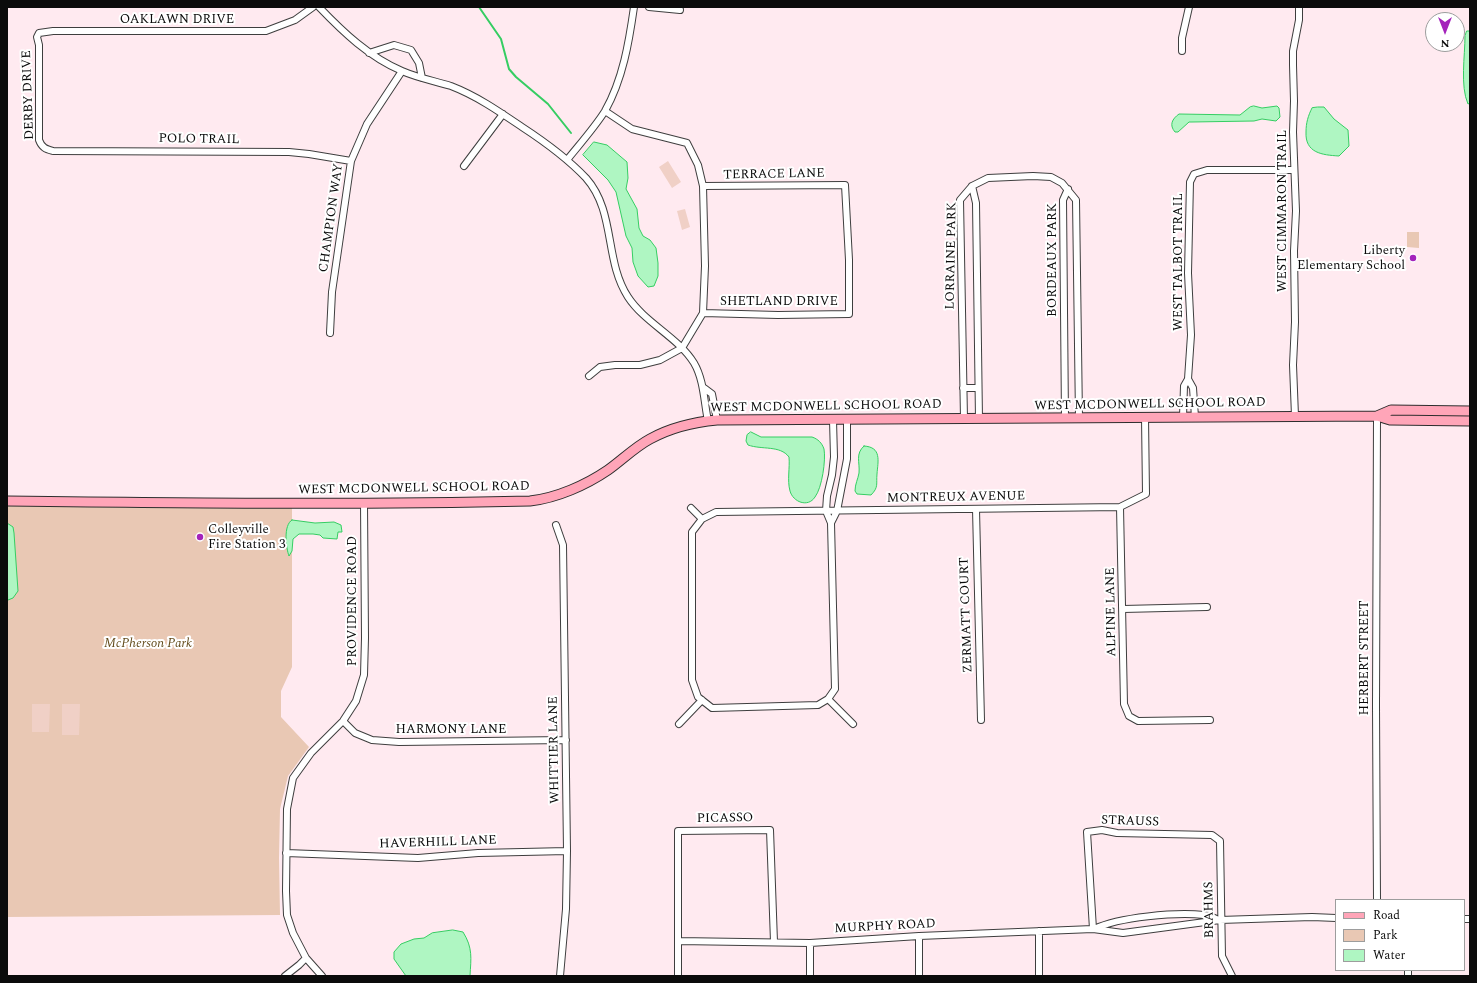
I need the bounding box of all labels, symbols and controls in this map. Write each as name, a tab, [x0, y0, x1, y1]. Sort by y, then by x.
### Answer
street label: OAKLAWN DRIVE	[120, 12, 234, 28]
north arrow	[1425, 12, 1465, 52]
text: N	[1441, 35, 1450, 52]
street label: DERBY DRIVE	[20, 50, 38, 140]
street label: WEST CIMMARON TRAIL	[1275, 130, 1291, 292]
street label: POLO TRAIL	[158, 131, 240, 149]
street label: CHAMPION WAY	[317, 162, 347, 274]
street label: TERRACE LANE	[723, 166, 825, 184]
street label: WEST TALBOT TRAIL	[1171, 193, 1187, 331]
street label: LORRAINE PARK	[943, 202, 961, 310]
street label: BORDEAUX PARK	[1045, 203, 1061, 317]
place label: Liberty Elementary School	[1297, 243, 1405, 274]
marker: Liberty Elementary School	[1408, 253, 1418, 263]
street label: SHETLAND DRIVE	[720, 294, 838, 310]
street label: WEST MCDONWELL SCHOOL ROAD	[1034, 395, 1266, 415]
street label: WEST MCDONWELL SCHOOL ROAD	[710, 397, 942, 417]
street label: WEST MCDONWELL SCHOOL ROAD	[298, 479, 530, 499]
street label: MONTREUX AVENUE	[887, 489, 1025, 507]
place label: Colleyville Fire Station 3	[208, 522, 286, 553]
marker: Colleyville Fire Station 3	[195, 532, 205, 542]
street label: PROVIDENCE ROAD	[345, 536, 361, 666]
street label: ZERMATT COURT	[957, 557, 977, 673]
street label: ALPINE LANE	[1103, 567, 1121, 657]
street label: HERBERT STREET	[1357, 600, 1373, 716]
park label: McPherson Park	[104, 636, 192, 652]
street label: WHITTIER LANE	[546, 696, 564, 804]
street label: HARMONY LANE	[395, 722, 507, 738]
street label: PICASSO	[697, 811, 753, 827]
street label: STRAUSS	[1101, 813, 1159, 831]
street label: HAVERHILL LANE	[379, 833, 497, 853]
street label: BRAHMS	[1202, 881, 1218, 939]
legend	[1335, 899, 1465, 971]
text: Road	[1373, 906, 1400, 925]
street label: MURPHY ROAD	[834, 917, 936, 937]
text: Park	[1373, 926, 1398, 945]
text: Water	[1373, 946, 1405, 965]

